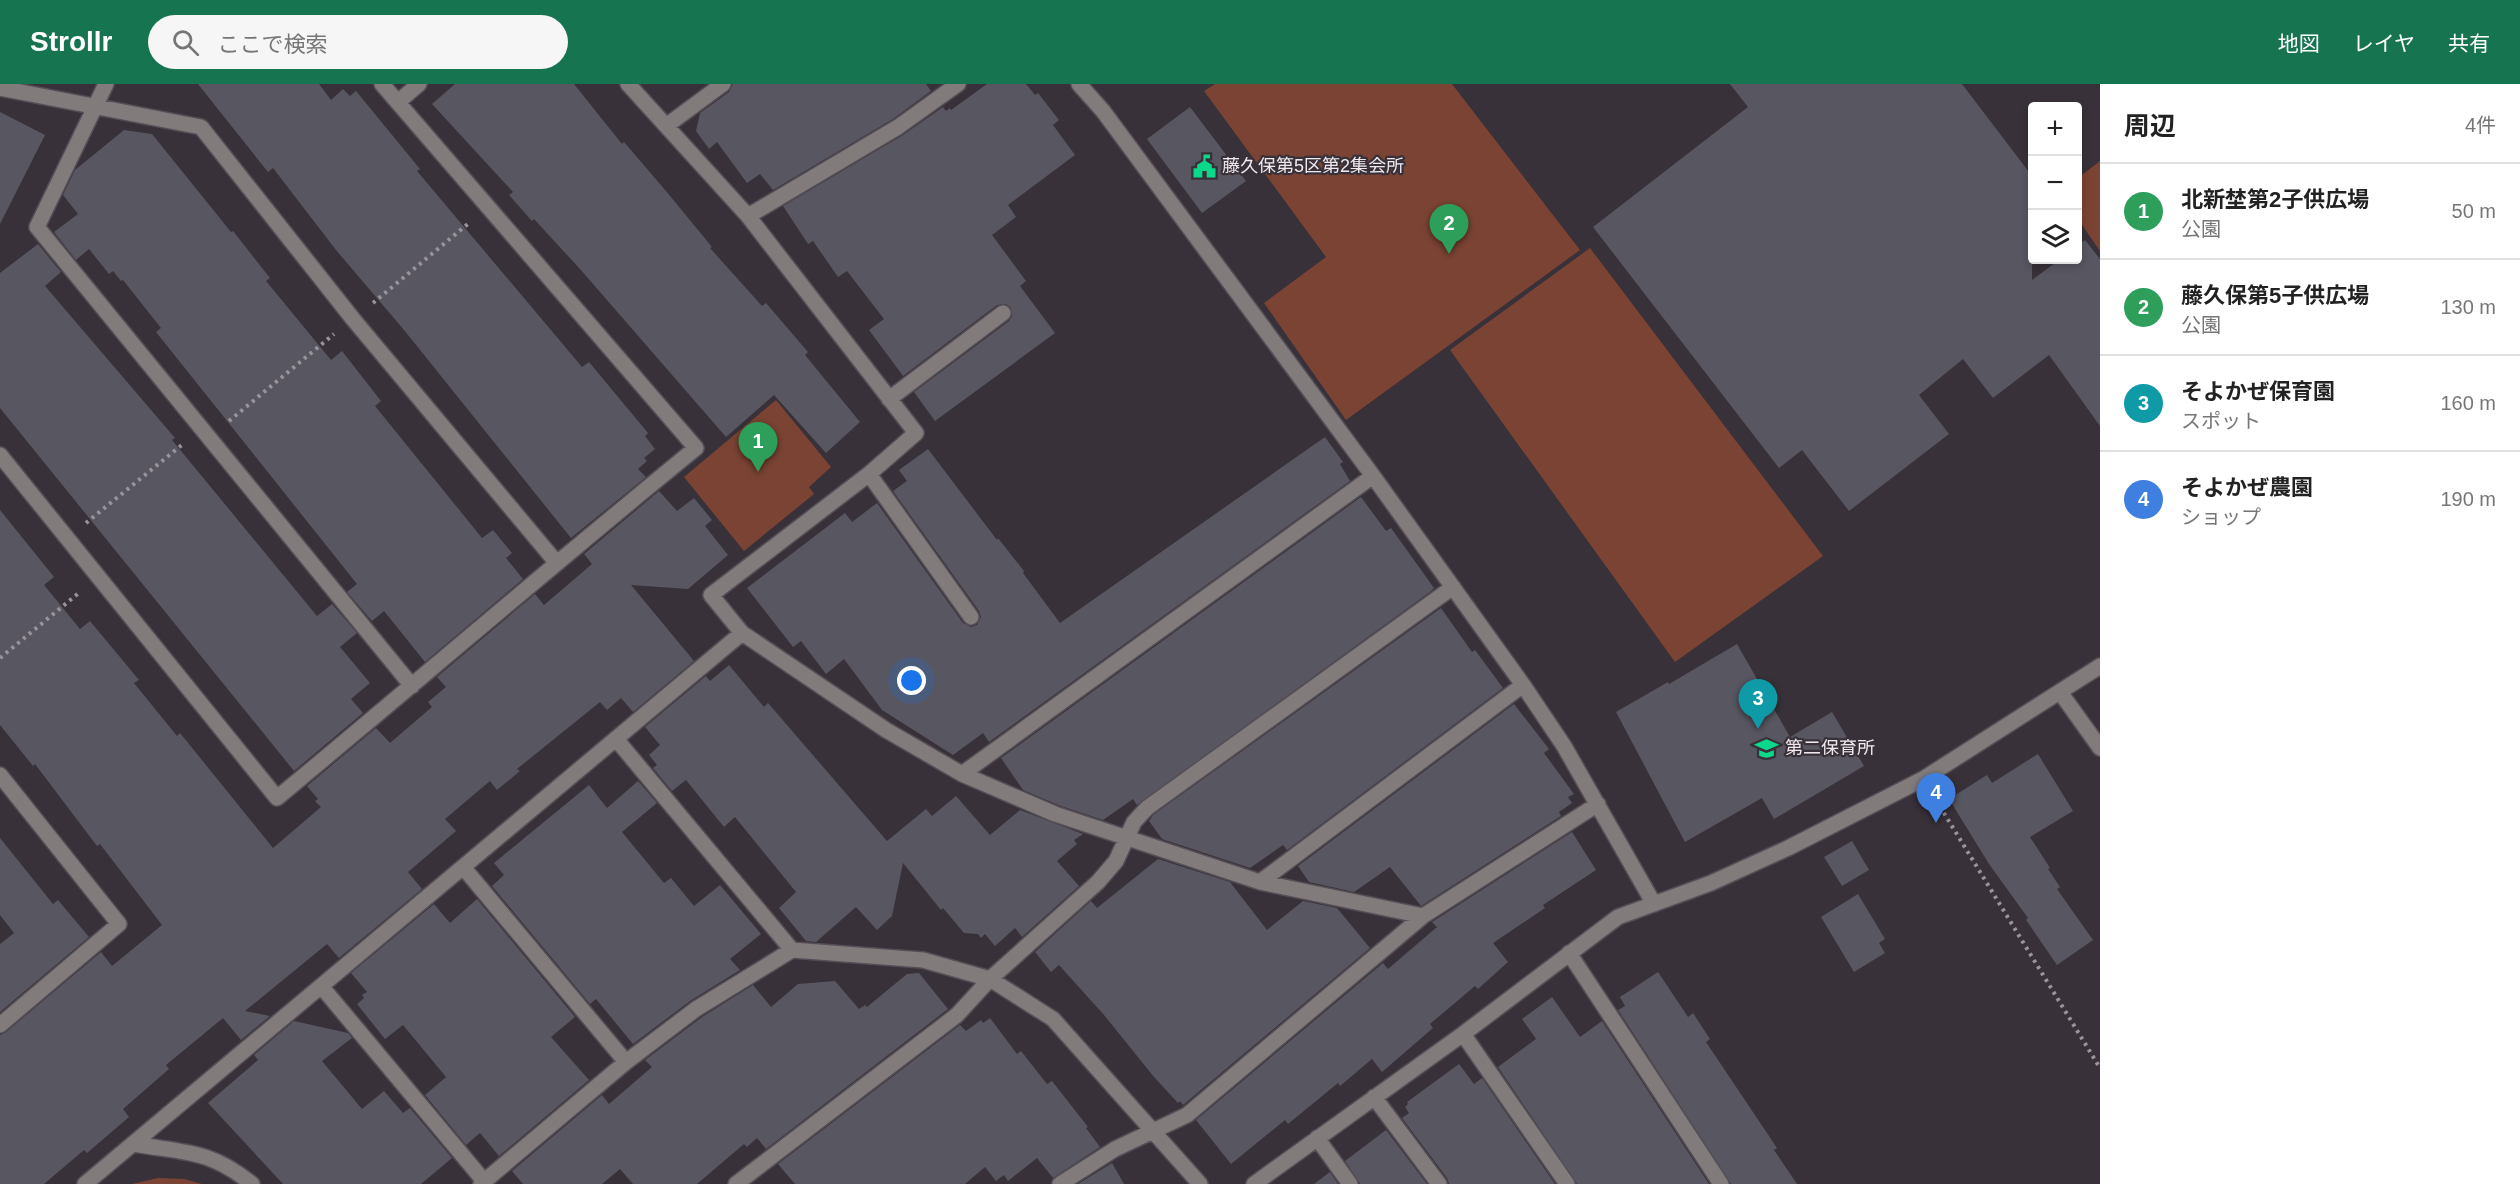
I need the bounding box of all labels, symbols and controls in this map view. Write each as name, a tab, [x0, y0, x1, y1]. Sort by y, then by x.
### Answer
search box	[148, 15, 568, 69]
text: Strollr	[30, 26, 112, 57]
icon: search	[169, 26, 202, 59]
text: ここで検索	[217, 32, 327, 57]
text: 地図	[2278, 32, 2320, 55]
text: レイヤ	[2353, 32, 2415, 55]
text: 共有	[2448, 32, 2490, 55]
map controls	[2028, 102, 2082, 264]
button: +	[2028, 102, 2082, 156]
text: 周辺	[2124, 111, 2176, 141]
text: 4件	[2465, 114, 2496, 136]
public building icon: 藤久保第5区第2集会所	[1191, 153, 1217, 179]
place label: 藤久保第5区第2集会所	[1222, 156, 1404, 176]
button: −	[2028, 156, 2082, 210]
text: 北新埜第2子供広場	[2181, 187, 2369, 212]
text: 1	[2138, 200, 2149, 222]
text: 50 m	[2452, 200, 2496, 222]
pin: 2	[1430, 204, 1468, 254]
button: layers	[2028, 210, 2082, 264]
text: 公園	[2181, 218, 2221, 240]
text: 藤久保第5子供広場	[2181, 283, 2369, 308]
text: 2	[2138, 296, 2149, 318]
text: 130 m	[2440, 296, 2496, 318]
text: 公園	[2181, 314, 2221, 336]
text: そよかぜ保育園	[2181, 379, 2335, 404]
text: 3	[2138, 392, 2149, 414]
text: 160 m	[2440, 392, 2496, 414]
text: スポット	[2181, 410, 2261, 432]
pin: 1	[738, 422, 777, 472]
text: そよかぜ農園	[2181, 475, 2313, 500]
text: 4	[2138, 488, 2149, 510]
text: 190 m	[2440, 488, 2496, 510]
text: ショップ	[2181, 506, 2261, 528]
your location	[897, 666, 926, 695]
pin: 3	[1738, 680, 1778, 729]
school or university icon: 第二保育所	[1754, 735, 1780, 761]
place label: 第二保育所	[1785, 738, 1875, 758]
pin: 4	[1916, 774, 1956, 823]

